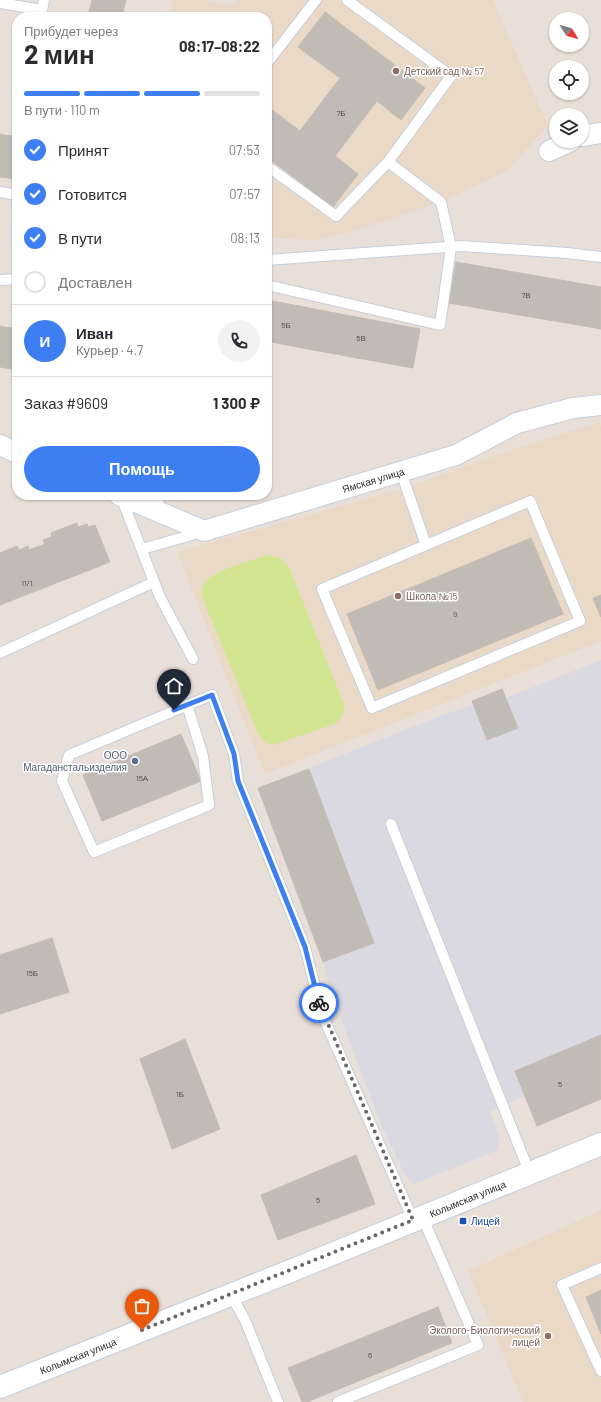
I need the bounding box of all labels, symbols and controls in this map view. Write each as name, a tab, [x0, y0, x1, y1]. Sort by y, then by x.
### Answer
north arrow	[549, 12, 589, 52]
map controls	[549, 12, 589, 148]
text: Прибудет через	[24, 23, 118, 39]
text: 08:17–08:22	[179, 37, 260, 55]
text: 2 мин	[24, 38, 95, 69]
button: locate	[549, 60, 589, 100]
place label: Детский сад № 57	[404, 65, 484, 77]
marker: Детский сад № 57	[391, 66, 401, 76]
text: В пути · 110 m	[24, 102, 100, 118]
house number: 7Б	[336, 108, 346, 118]
button: layers	[549, 108, 589, 148]
icon: check	[24, 139, 46, 161]
text: Принят	[58, 141, 109, 159]
text: 07:53	[229, 142, 260, 158]
icon: check	[24, 183, 46, 205]
text: Готовится	[58, 185, 127, 203]
text: 07:57	[229, 186, 260, 202]
icon: check	[24, 227, 46, 249]
text: В пути	[58, 229, 102, 247]
text: 08:13	[230, 230, 260, 246]
text: Доставлен	[58, 273, 132, 291]
house number: 7В	[521, 290, 531, 300]
button: phone	[218, 320, 260, 362]
house number: 5Б	[281, 320, 291, 330]
text: Иван	[76, 324, 113, 342]
text: И	[40, 332, 50, 350]
house number: 5В	[356, 333, 366, 343]
text: Курьер · 4.7	[76, 342, 143, 358]
text: Заказ #9609	[24, 394, 108, 412]
text: 1 300 ₽	[213, 394, 260, 412]
button: Помощь	[24, 446, 260, 492]
street label: Ямская улица	[341, 465, 406, 495]
house number: 11/1	[21, 578, 33, 588]
place label: Школа №15	[406, 590, 458, 602]
marker: Школа №15	[393, 591, 403, 601]
house number: 9	[453, 609, 457, 619]
pin	[157, 669, 191, 710]
icon: home	[163, 675, 185, 697]
place label: ООО Магаданстальизделия	[23, 749, 127, 773]
marker: ООО Магаданстальизделия	[130, 756, 140, 766]
house number: 15А	[136, 773, 149, 783]
house number: 15Б	[26, 968, 38, 978]
courier	[299, 983, 339, 1023]
icon: bike	[308, 992, 330, 1014]
house number: 5	[558, 1079, 562, 1089]
house number: 1Б	[176, 1089, 184, 1099]
street label: Колымская улица	[428, 1178, 508, 1220]
house number: 5	[316, 1195, 320, 1205]
place label: Лицей	[471, 1215, 500, 1227]
marker: Лицей	[458, 1216, 468, 1226]
pin	[125, 1289, 159, 1330]
icon: bag	[131, 1295, 153, 1317]
place label: Эколого-Биологический лицей	[429, 1324, 540, 1348]
marker: Эколого-Биологический лицей	[543, 1331, 553, 1341]
street label: Колымская улица	[38, 1335, 118, 1376]
house number: 6	[368, 1350, 372, 1360]

